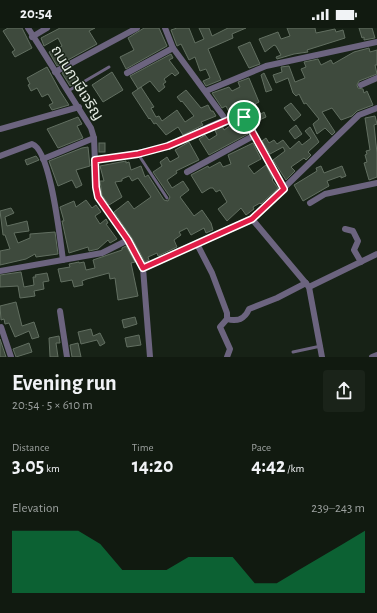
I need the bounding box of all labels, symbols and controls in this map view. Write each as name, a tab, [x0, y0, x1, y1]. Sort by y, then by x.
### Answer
text: 20:54	[20, 6, 52, 21]
street label: ถนนภาษีเจริญ	[48, 42, 107, 123]
pin	[227, 100, 261, 134]
icon: arrive	[233, 106, 255, 128]
button: share	[323, 370, 365, 412]
text: Evening run	[12, 372, 117, 394]
text: 20:54 · 5 × 610 m	[12, 399, 93, 412]
text: Distance	[12, 442, 49, 453]
text: Time	[132, 442, 154, 453]
text: Pace	[251, 442, 271, 453]
text: 3.05	[12, 456, 44, 476]
text: 14:20	[132, 456, 173, 476]
text: 4:42	[251, 456, 285, 476]
text: km	[44, 463, 60, 474]
text: /km	[285, 463, 304, 474]
text: Elevation	[12, 502, 59, 515]
text: 239–243 m	[311, 502, 365, 515]

